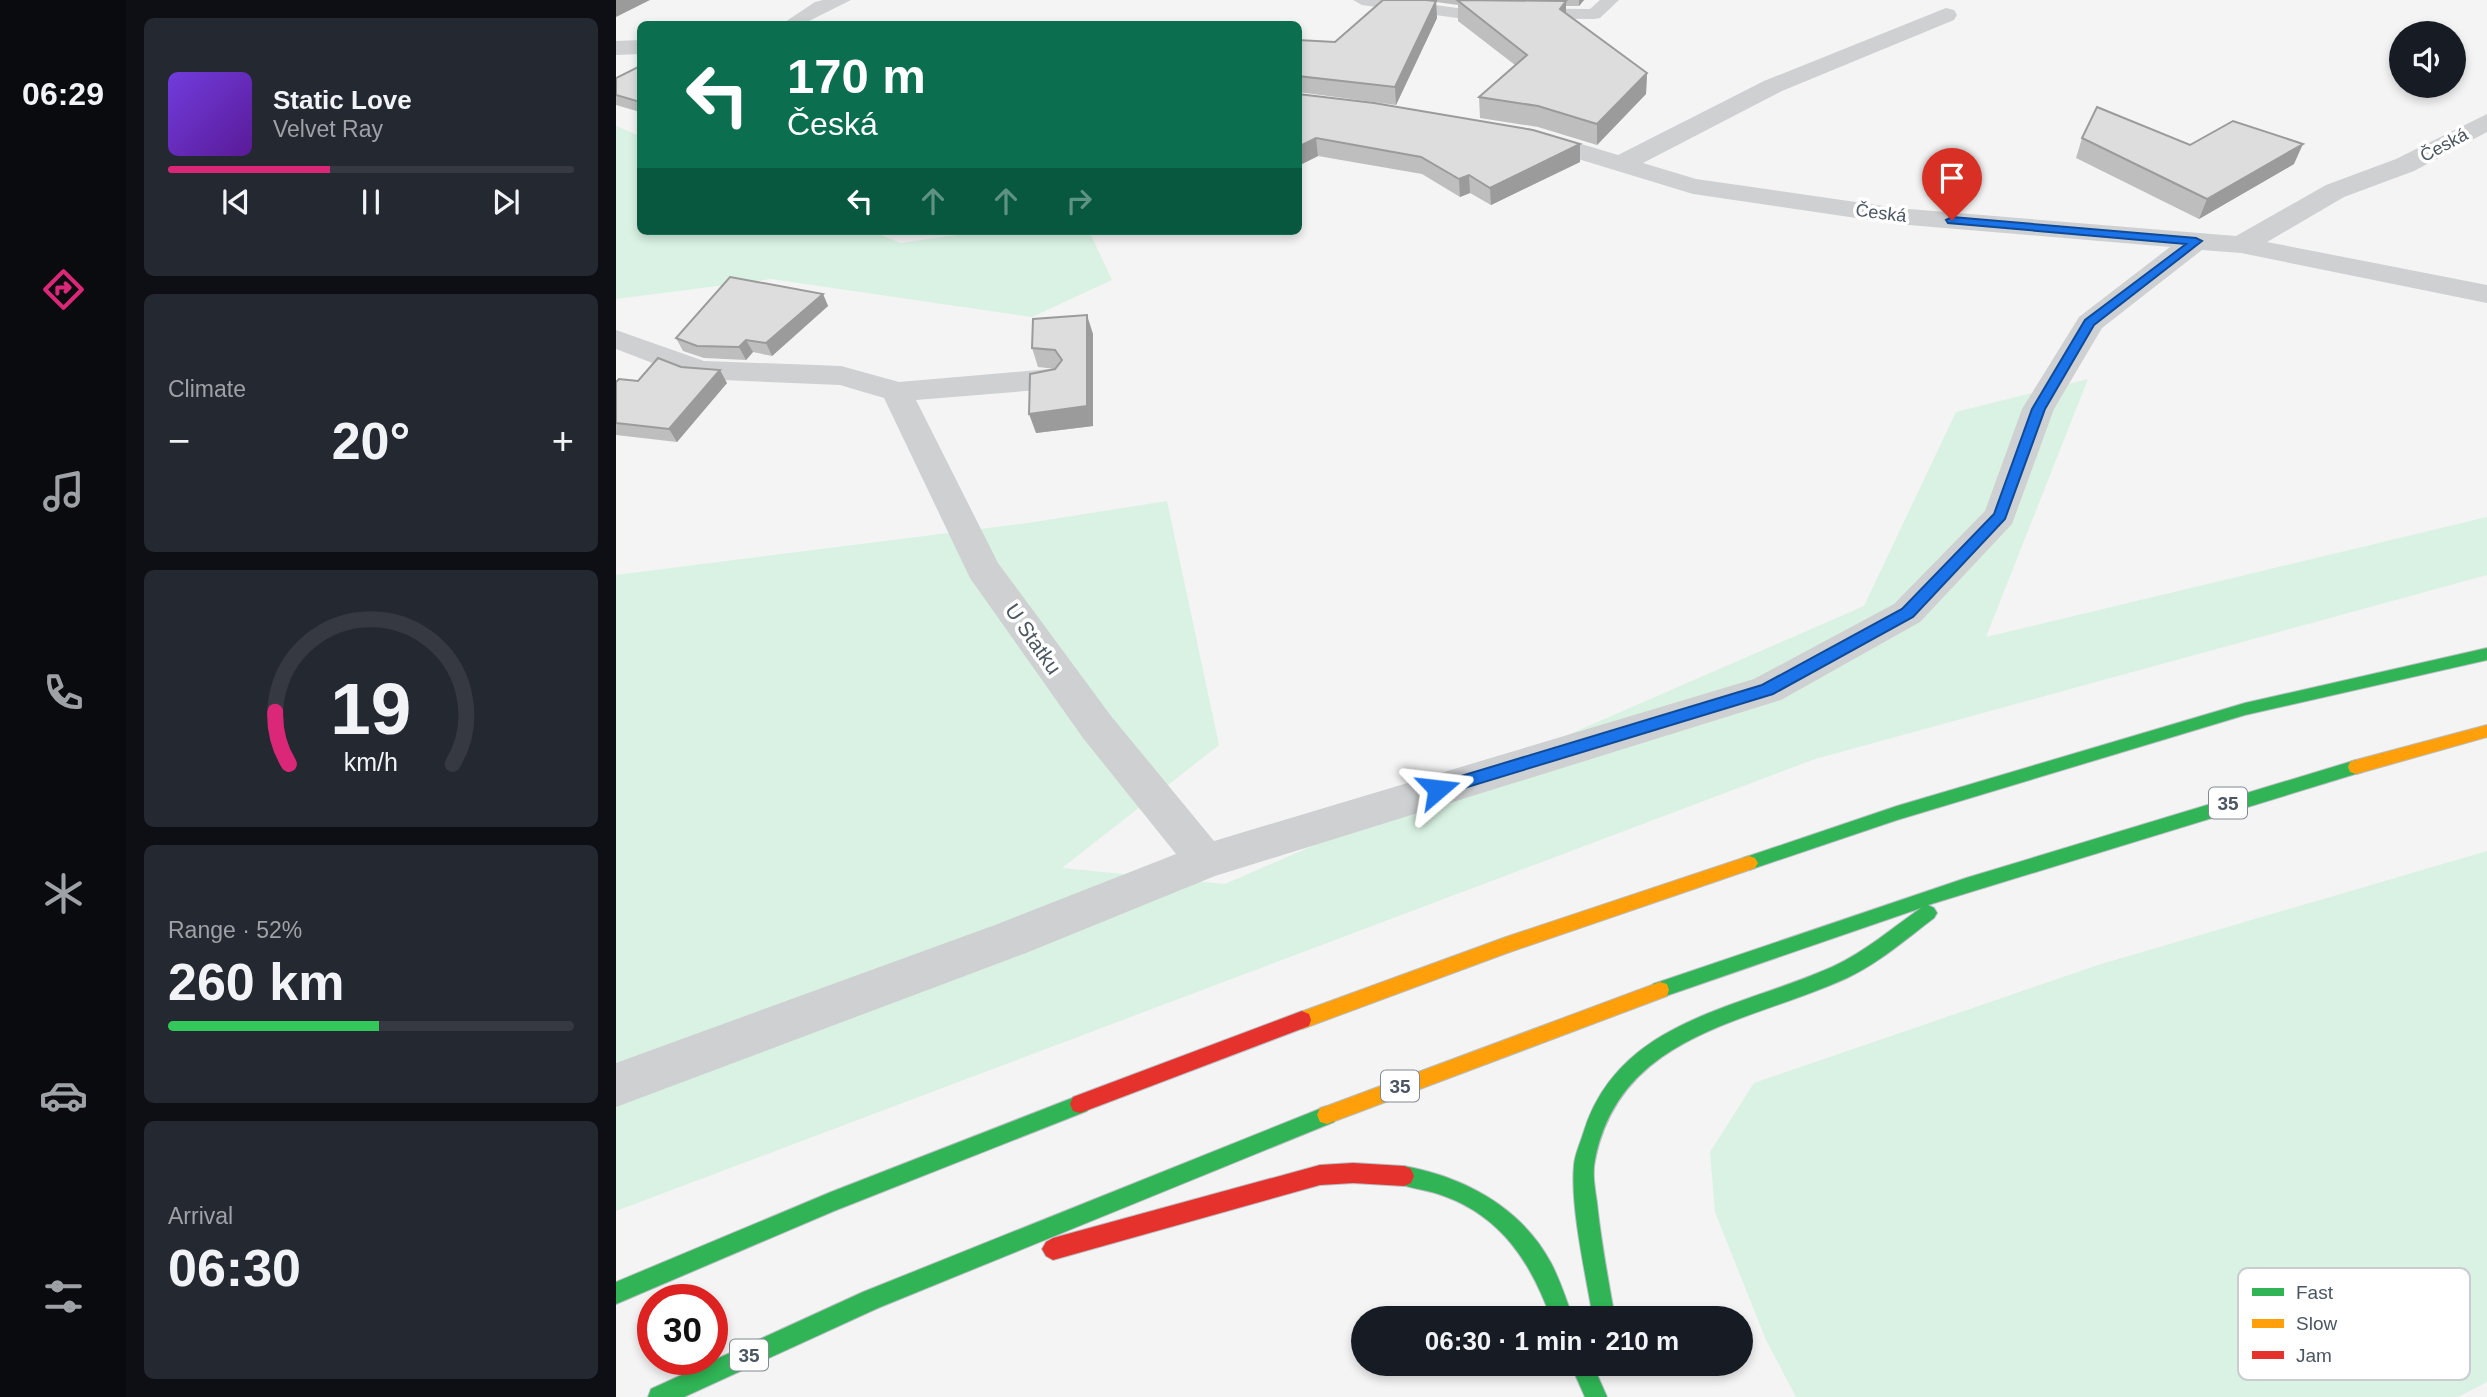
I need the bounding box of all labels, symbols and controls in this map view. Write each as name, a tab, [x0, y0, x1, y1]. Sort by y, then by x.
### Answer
map controls	[2389, 21, 2466, 98]
button: sound	[2389, 21, 2466, 98]
icon: left	[672, 49, 763, 140]
text: 170 m	[787, 49, 926, 103]
text: 06:29	[22, 76, 104, 112]
text: Static Love	[273, 85, 412, 115]
text: Česká	[787, 106, 878, 142]
text: Velvet Ray	[273, 116, 383, 142]
street label: Česká	[2416, 123, 2472, 166]
pin	[1922, 148, 1982, 220]
icon: arrive	[1933, 159, 1971, 197]
icon: left	[841, 182, 879, 220]
icon: ahead	[914, 182, 952, 220]
icon: ahead	[987, 182, 1025, 220]
icon: right	[1060, 182, 1098, 220]
icon: previous	[217, 183, 255, 221]
icon: pause	[352, 183, 390, 221]
icon: next	[487, 183, 525, 221]
street label: Česká	[1854, 199, 1909, 226]
icon: directions	[39, 265, 88, 314]
text: Climate	[168, 376, 246, 402]
text: 20°	[332, 412, 410, 470]
text: −	[168, 420, 190, 462]
text: +	[552, 420, 574, 462]
icon: music	[39, 467, 88, 516]
street label: U Statku	[1001, 599, 1066, 678]
icon: phone	[39, 668, 88, 717]
text: 19	[331, 669, 411, 750]
text: km/h	[344, 748, 398, 776]
position arrow	[1401, 752, 1475, 826]
road number: 35	[2209, 788, 2247, 818]
icon: climate	[39, 869, 88, 918]
text: Range · 52%	[168, 917, 302, 943]
text: 260 km	[168, 953, 344, 1011]
road number: 35	[1381, 1070, 1419, 1102]
icon: car	[39, 1071, 88, 1120]
text: Arrival	[168, 1203, 233, 1229]
text: 06:30	[168, 1239, 301, 1297]
legend	[2238, 1268, 2470, 1380]
icon: filters	[39, 1272, 88, 1321]
text: Fast	[2296, 1282, 2334, 1303]
speed limit sign: 30	[637, 1284, 728, 1375]
text: Slow	[2296, 1313, 2337, 1334]
text: 06:30 · 1 min · 210 m	[1425, 1326, 1679, 1356]
road number: 35	[730, 1340, 768, 1371]
text: Jam	[2296, 1345, 2332, 1366]

